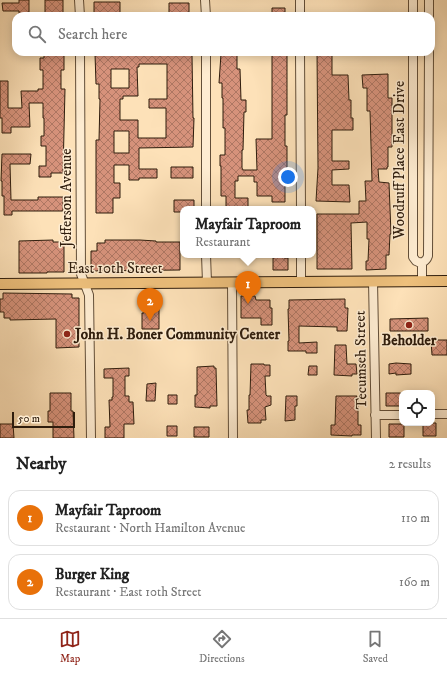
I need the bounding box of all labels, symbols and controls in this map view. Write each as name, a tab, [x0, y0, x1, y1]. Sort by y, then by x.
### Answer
search box	[12, 12, 435, 56]
icon: search	[26, 23, 48, 45]
text: Search here	[58, 25, 127, 44]
street label: Woodruff Place East Drive	[390, 81, 409, 240]
street label: Jefferson Avenue	[57, 149, 76, 249]
your location	[278, 167, 298, 187]
popup	[180, 206, 316, 258]
text: Mayfair Taproom	[195, 215, 301, 234]
text: Restaurant	[195, 234, 250, 250]
street label: East 10th Street	[68, 259, 163, 278]
pin: 1	[235, 271, 261, 304]
pin: 2	[137, 288, 163, 321]
street label: Tecumseh Street	[351, 310, 371, 410]
marker: Beholder	[404, 320, 414, 330]
place label: John H. Boner Community Center	[73, 325, 281, 344]
marker: John H. Boner Community Center	[62, 329, 72, 339]
place label: Beholder	[382, 331, 437, 350]
map controls	[399, 390, 435, 426]
button: locate	[399, 390, 435, 426]
scale bar	[12, 410, 75, 429]
text: 50 m	[18, 412, 40, 426]
text: Nearby	[16, 453, 66, 475]
text: 2 results	[389, 456, 431, 472]
text: Mayfair Taproom	[55, 501, 161, 520]
text: 1	[28, 510, 32, 526]
text: 110 m	[401, 510, 430, 526]
text: Restaurant · North Hamilton Avenue	[55, 520, 245, 536]
text: Burger King	[55, 565, 129, 584]
text: 2	[27, 574, 33, 590]
text: 160 m	[399, 574, 430, 590]
text: Restaurant · East 10th Street	[55, 584, 201, 600]
tab: Map	[59, 628, 81, 666]
tab: Directions	[199, 628, 245, 666]
tab: Saved	[363, 628, 388, 666]

